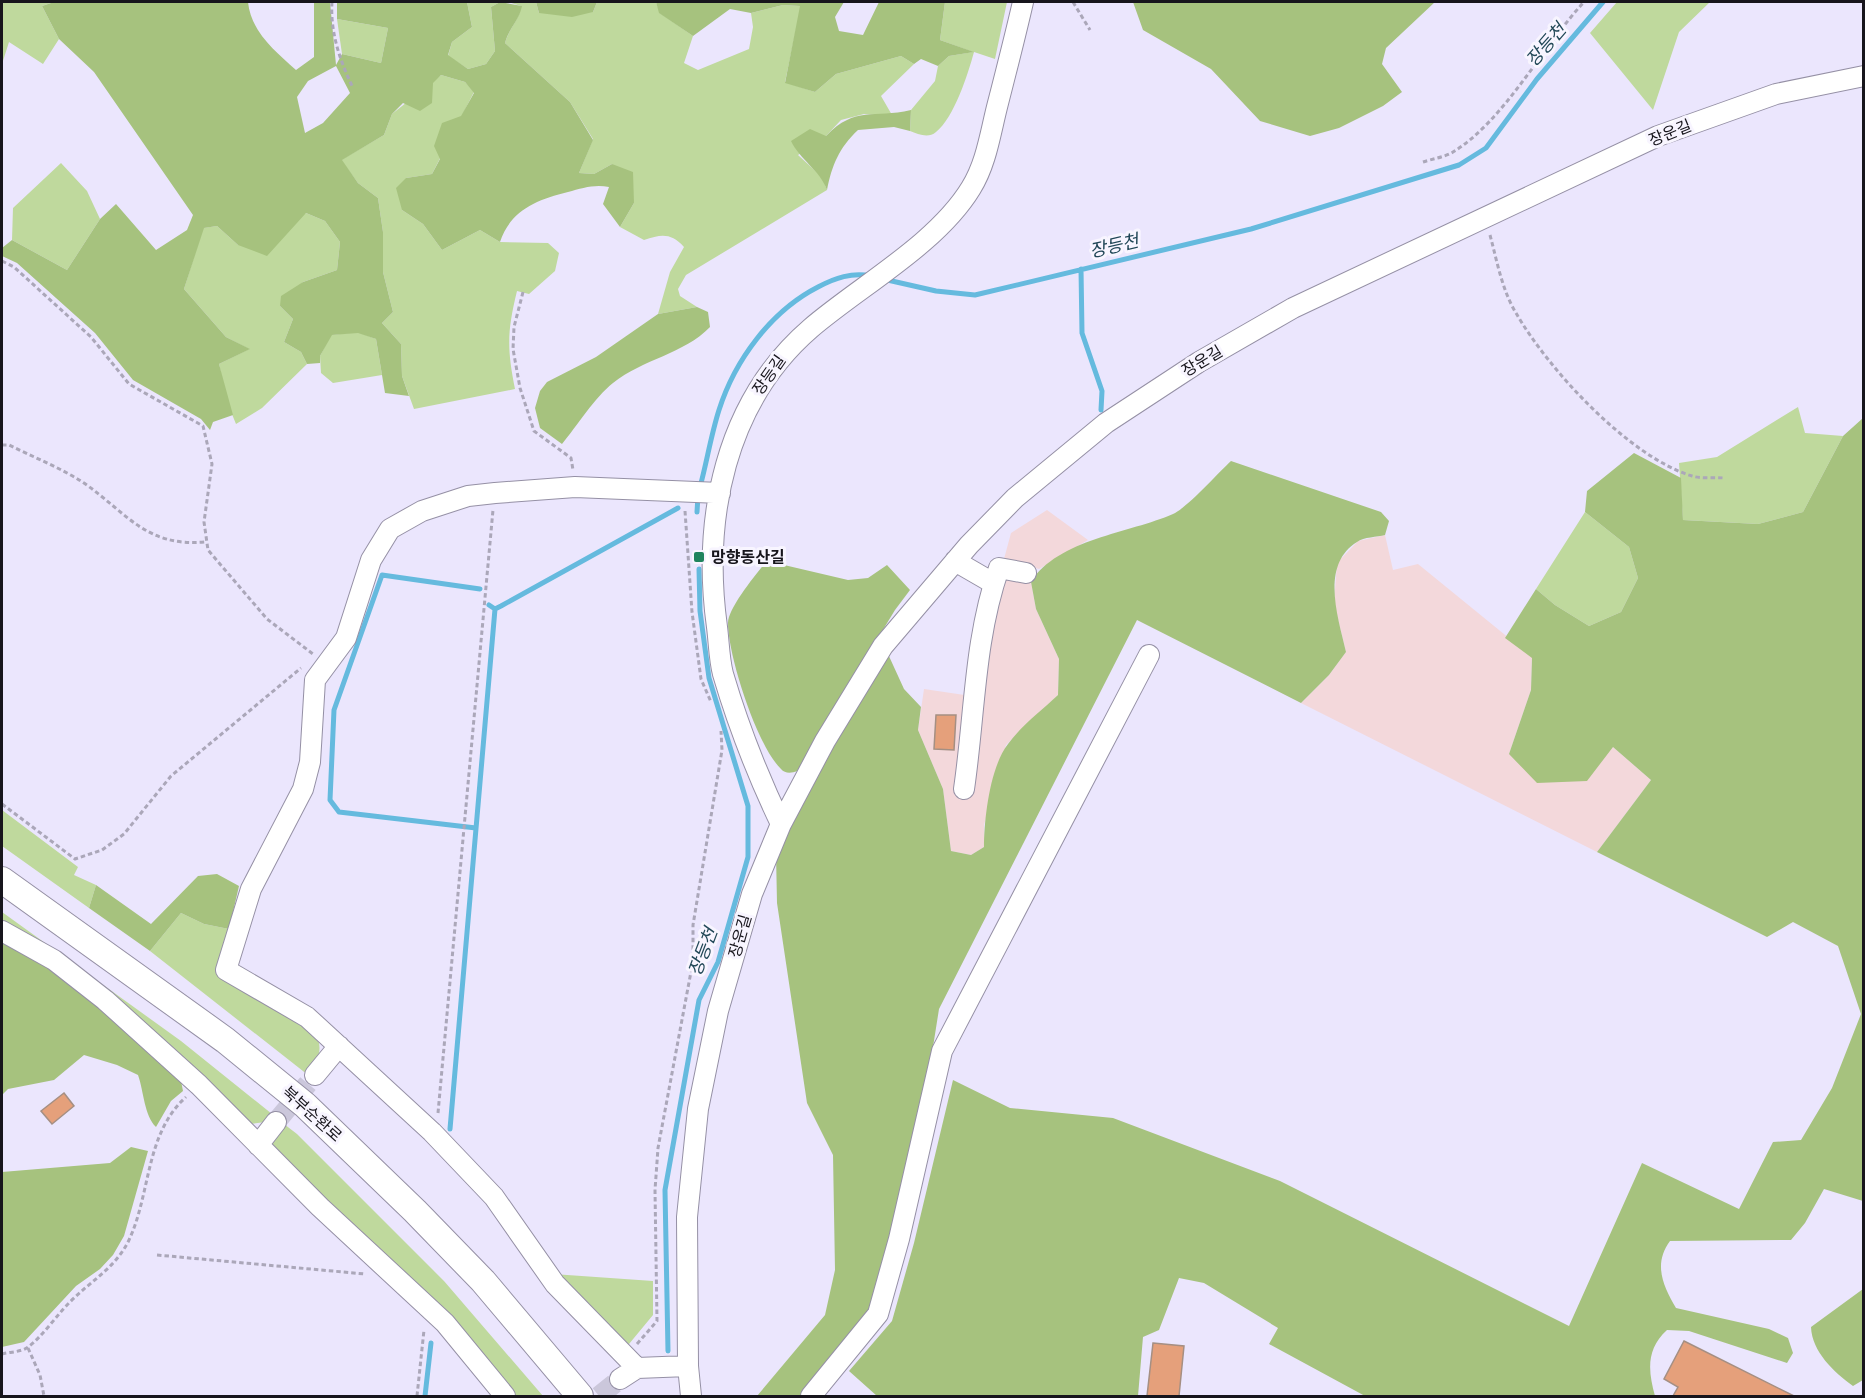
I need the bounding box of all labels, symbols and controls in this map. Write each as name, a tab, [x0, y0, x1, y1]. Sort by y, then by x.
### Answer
water label: 장등천	[1522, 18, 1571, 70]
street label: 장운길	[1646, 117, 1694, 149]
water label: 장등천	[1088, 230, 1143, 261]
street label: 장운길	[1179, 342, 1225, 380]
street label: 장등길	[749, 352, 789, 398]
place label: 망향동산길	[711, 548, 785, 566]
marker: 망향동산길	[692, 550, 706, 564]
street label: 장운길	[726, 912, 754, 960]
water label: 장등천	[685, 923, 722, 979]
street label: 북부순환로	[279, 1083, 345, 1145]

